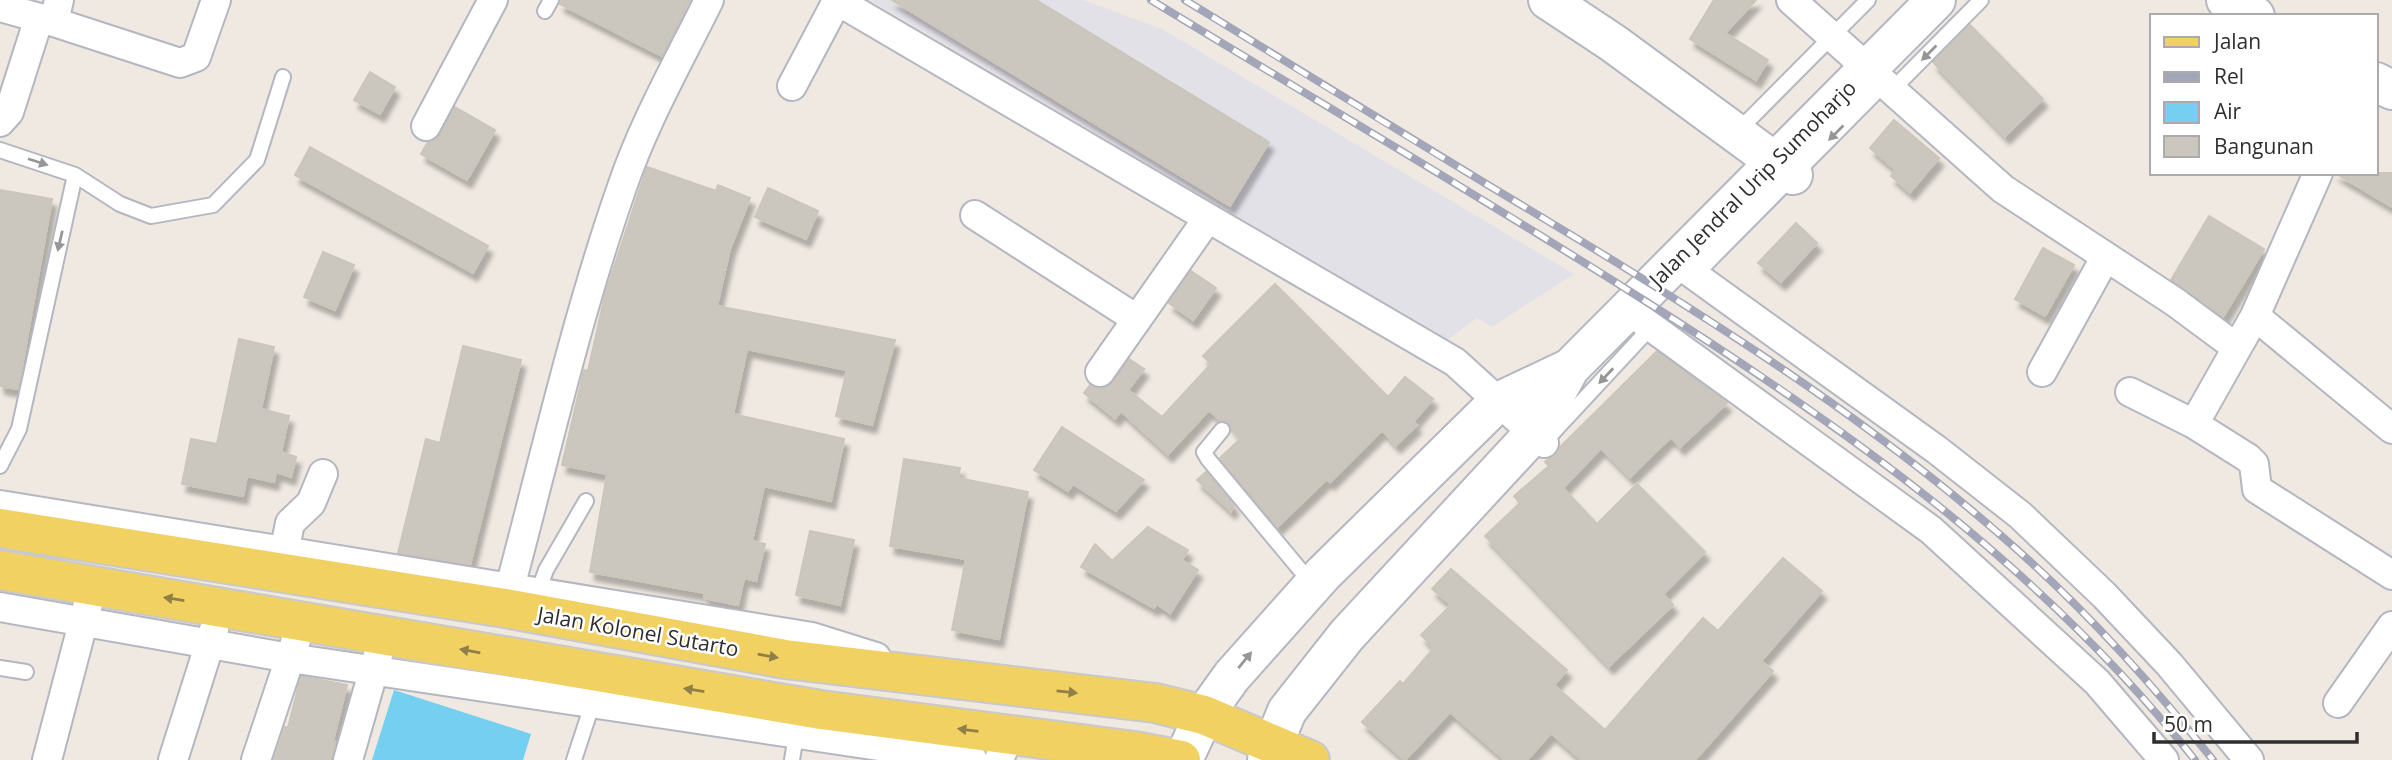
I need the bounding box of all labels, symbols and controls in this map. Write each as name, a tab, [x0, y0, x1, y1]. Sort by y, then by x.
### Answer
legend	[2150, 14, 2378, 175]
text: Jalan	[2212, 27, 2261, 55]
one-way arrow	[1921, 44, 1937, 61]
text: Rel	[2214, 62, 2244, 90]
street label: Jalan Jendral Urip Sumoharjo	[1641, 74, 1862, 294]
text: Air	[2214, 97, 2242, 125]
one-way arrow	[1827, 124, 1844, 141]
text: Bangunan	[2214, 132, 2314, 160]
one-way arrow	[27, 157, 48, 168]
one-way arrow	[54, 230, 65, 252]
one-way arrow	[1598, 367, 1614, 384]
one-way arrow	[162, 593, 184, 604]
street label: Jalan Kolonel Sutarto	[533, 599, 741, 662]
one-way arrow	[459, 646, 481, 657]
one-way arrow	[757, 651, 779, 662]
one-way arrow	[1237, 652, 1252, 670]
one-way arrow	[683, 684, 705, 695]
one-way arrow	[1056, 687, 1078, 698]
scale bar	[2154, 700, 2357, 744]
text: 50 m	[2164, 710, 2213, 738]
one-way arrow	[957, 725, 979, 736]

